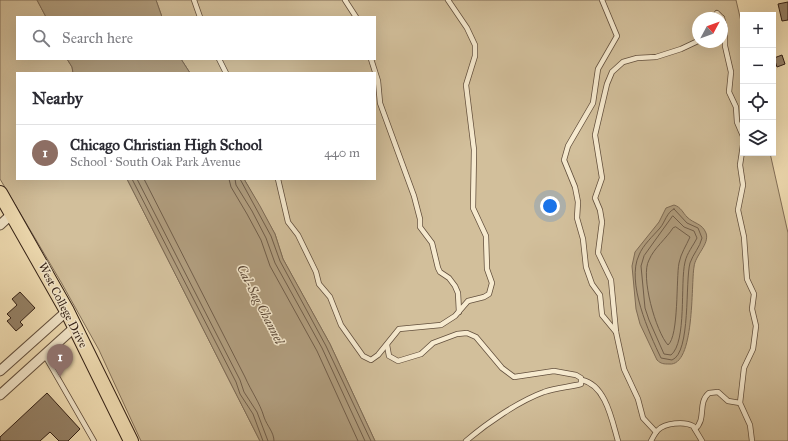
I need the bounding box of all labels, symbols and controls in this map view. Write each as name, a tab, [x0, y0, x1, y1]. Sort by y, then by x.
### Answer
north arrow	[692, 12, 728, 48]
map controls	[740, 12, 776, 156]
button: +	[740, 12, 776, 48]
search box	[16, 16, 376, 60]
icon: search	[30, 27, 52, 49]
text: Search here	[62, 29, 133, 47]
button: −	[740, 48, 776, 84]
button: locate	[740, 84, 776, 120]
text: Nearby	[32, 88, 83, 109]
button: layers	[740, 120, 776, 156]
text: Chicago Christian High School	[70, 136, 262, 154]
text: 1	[42, 145, 48, 161]
text: 440 m	[324, 145, 360, 161]
text: School · South Oak Park Avenue	[70, 154, 241, 170]
your location	[540, 196, 560, 216]
street label: West College Drive	[35, 260, 91, 350]
water label: Cal-Sag Channel	[233, 262, 288, 348]
pin: 1	[47, 344, 73, 377]

